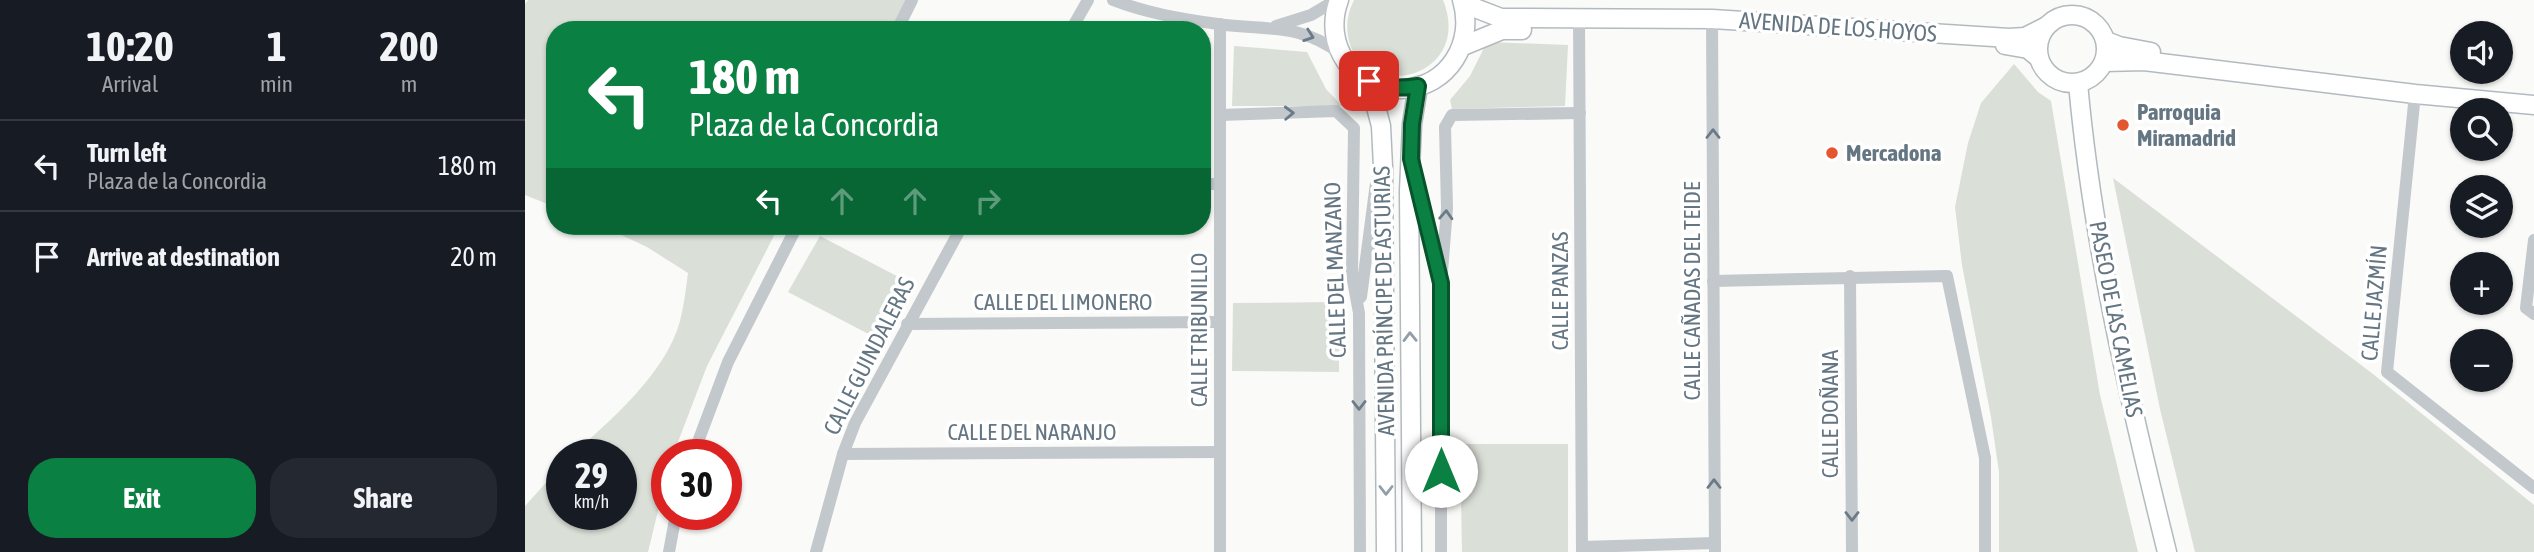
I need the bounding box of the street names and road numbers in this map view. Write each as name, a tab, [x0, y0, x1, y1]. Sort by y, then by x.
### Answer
street label: AVENIDA DE LOS HOYOS	[1738, 7, 1938, 47]
street label: AVENIDA PRÍNCIPE DE ASTURIAS	[1369, 165, 1399, 436]
street label: CALLE CAÑADAS DEL TEIDE	[1679, 181, 1705, 400]
street label: CALLE DEL MANZANO	[1319, 182, 1351, 358]
street label: PASEO DE LAS CAMELIAS	[2084, 219, 2148, 419]
street label: CALLE PANZAS	[1547, 231, 1573, 350]
street label: CALLE JAZMÍN	[2356, 244, 2392, 362]
street label: CALLE TRIBUNILLO	[1186, 253, 1212, 407]
street label: CALLE GUINDALERAS	[818, 273, 920, 439]
street label: CALLE DEL LIMONERO	[974, 289, 1152, 315]
street label: CALLE DOÑANA	[1817, 349, 1843, 478]
street label: CALLE DEL NARANJO	[947, 419, 1117, 445]

